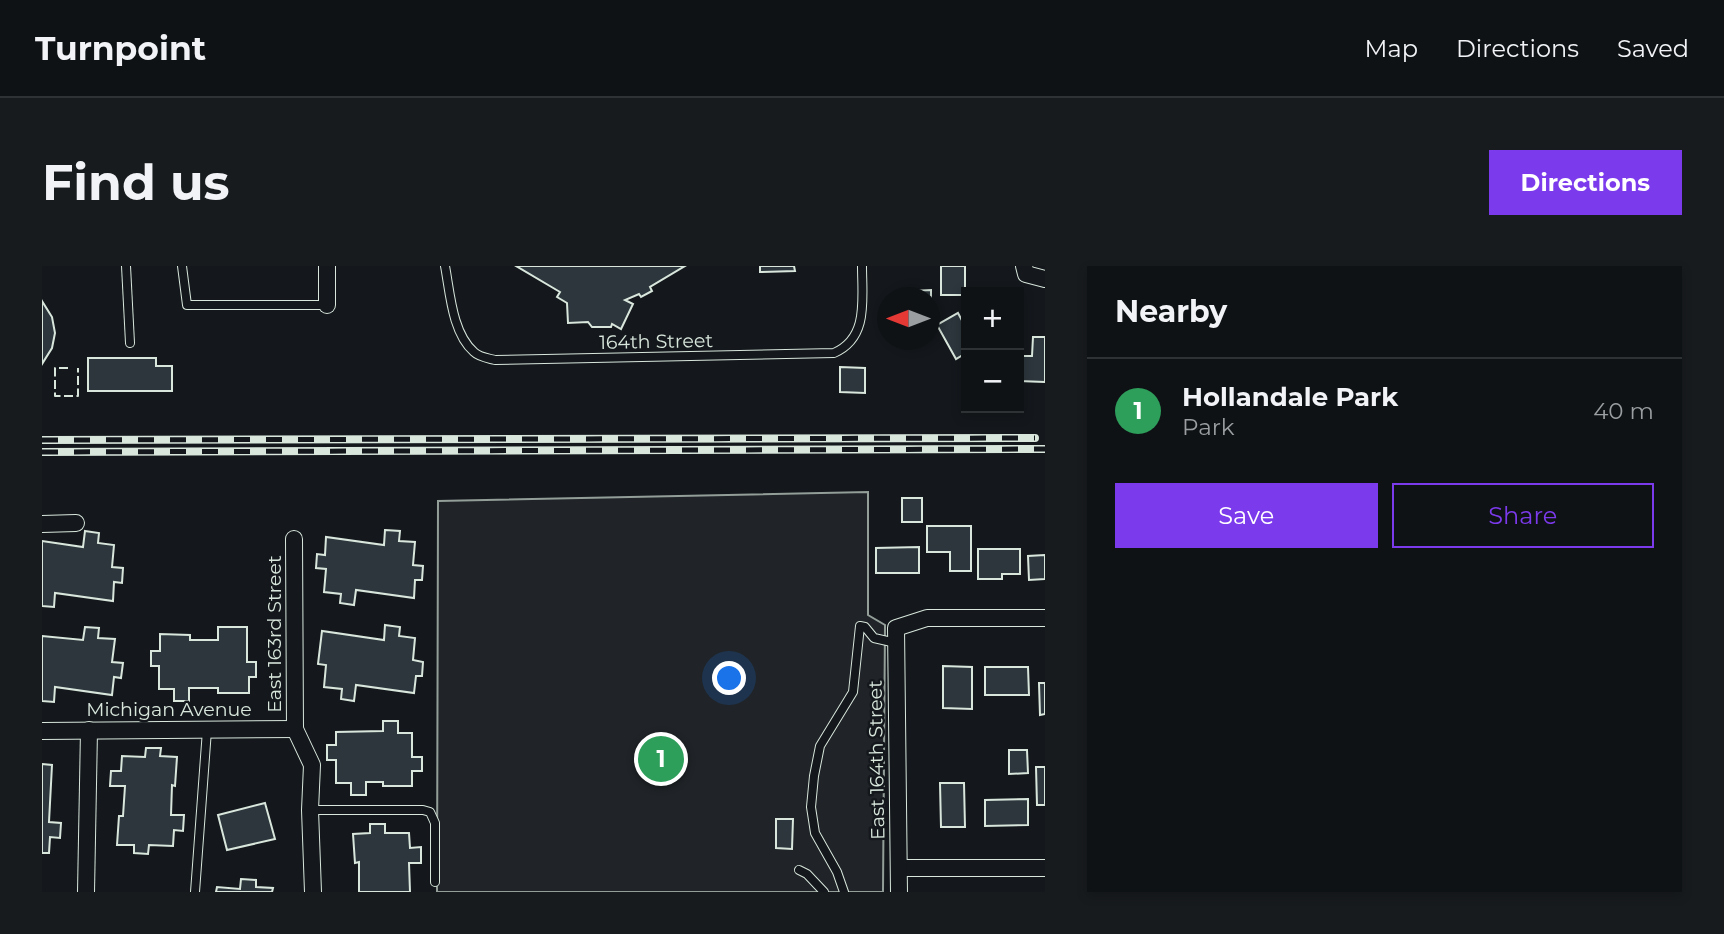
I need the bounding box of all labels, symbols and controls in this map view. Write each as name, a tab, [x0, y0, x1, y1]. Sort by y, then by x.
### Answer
text: Turnpoint	[35, 28, 206, 68]
text: Map	[1365, 34, 1418, 63]
text: Directions	[1456, 34, 1579, 63]
text: Saved	[1617, 34, 1689, 63]
button: Directions	[1489, 150, 1682, 215]
text: Find us	[42, 153, 230, 212]
north arrow	[877, 287, 940, 350]
map controls	[961, 287, 1024, 413]
button: +	[961, 287, 1024, 350]
text: Nearby	[1115, 293, 1227, 330]
street label: 164th Street	[599, 329, 713, 354]
button: −	[961, 350, 1024, 413]
text: Hollandale Park	[1182, 381, 1398, 413]
text: 1	[1133, 397, 1143, 425]
text: 40 m	[1593, 397, 1654, 425]
text: Park	[1182, 413, 1235, 441]
button: Save	[1115, 483, 1378, 548]
button: Share	[1392, 483, 1654, 548]
street label: East 163rd Street	[263, 555, 286, 713]
your location	[712, 661, 746, 695]
street label: East 164th Street	[864, 680, 889, 840]
street label: Michigan Avenue	[86, 698, 252, 721]
pin: 1	[638, 733, 684, 785]

